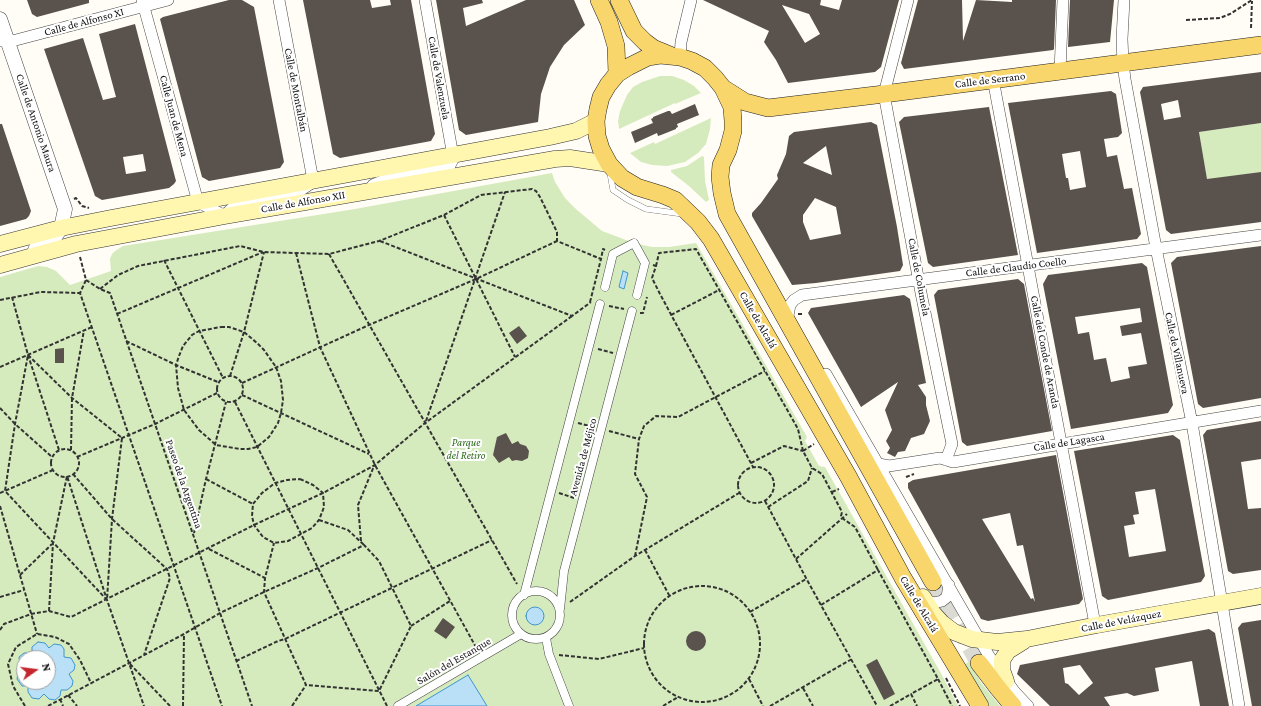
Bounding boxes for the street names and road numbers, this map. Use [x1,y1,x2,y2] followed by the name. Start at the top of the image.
[43,5,125,39] street label: Calle de Alfonso XI
[425,35,453,121] street label: Calle de Valenzuela
[281,47,311,133] street label: Calle de Montalbán
[954,69,1026,91] street label: Calle de Serrano
[13,72,59,174] street label: Calle de Antonio Maura
[157,74,191,158] street label: Calle Juan de Mena
[260,188,346,216] street label: Calle de Alfonso XII
[905,237,933,317] street label: Calle de Columela
[965,254,1067,280] street label: Calle de Claudio Coello
[736,289,780,351] street label: Calle de Alcalá
[1028,294,1062,410] street label: Calle del Conde de Aranda
[1162,311,1192,395] street label: Calle de Villanueva
[566,417,600,497] street label: Avenida de Méjico
[1033,430,1105,454] street label: Calle de Lagasca
[163,438,205,530] street label: Paseo de la Argentina
[897,573,941,635] street label: Calle de Alcalá
[1080,607,1162,635] street label: Calle de Velázquez
[415,634,493,688] street label: Salón del Estanque

